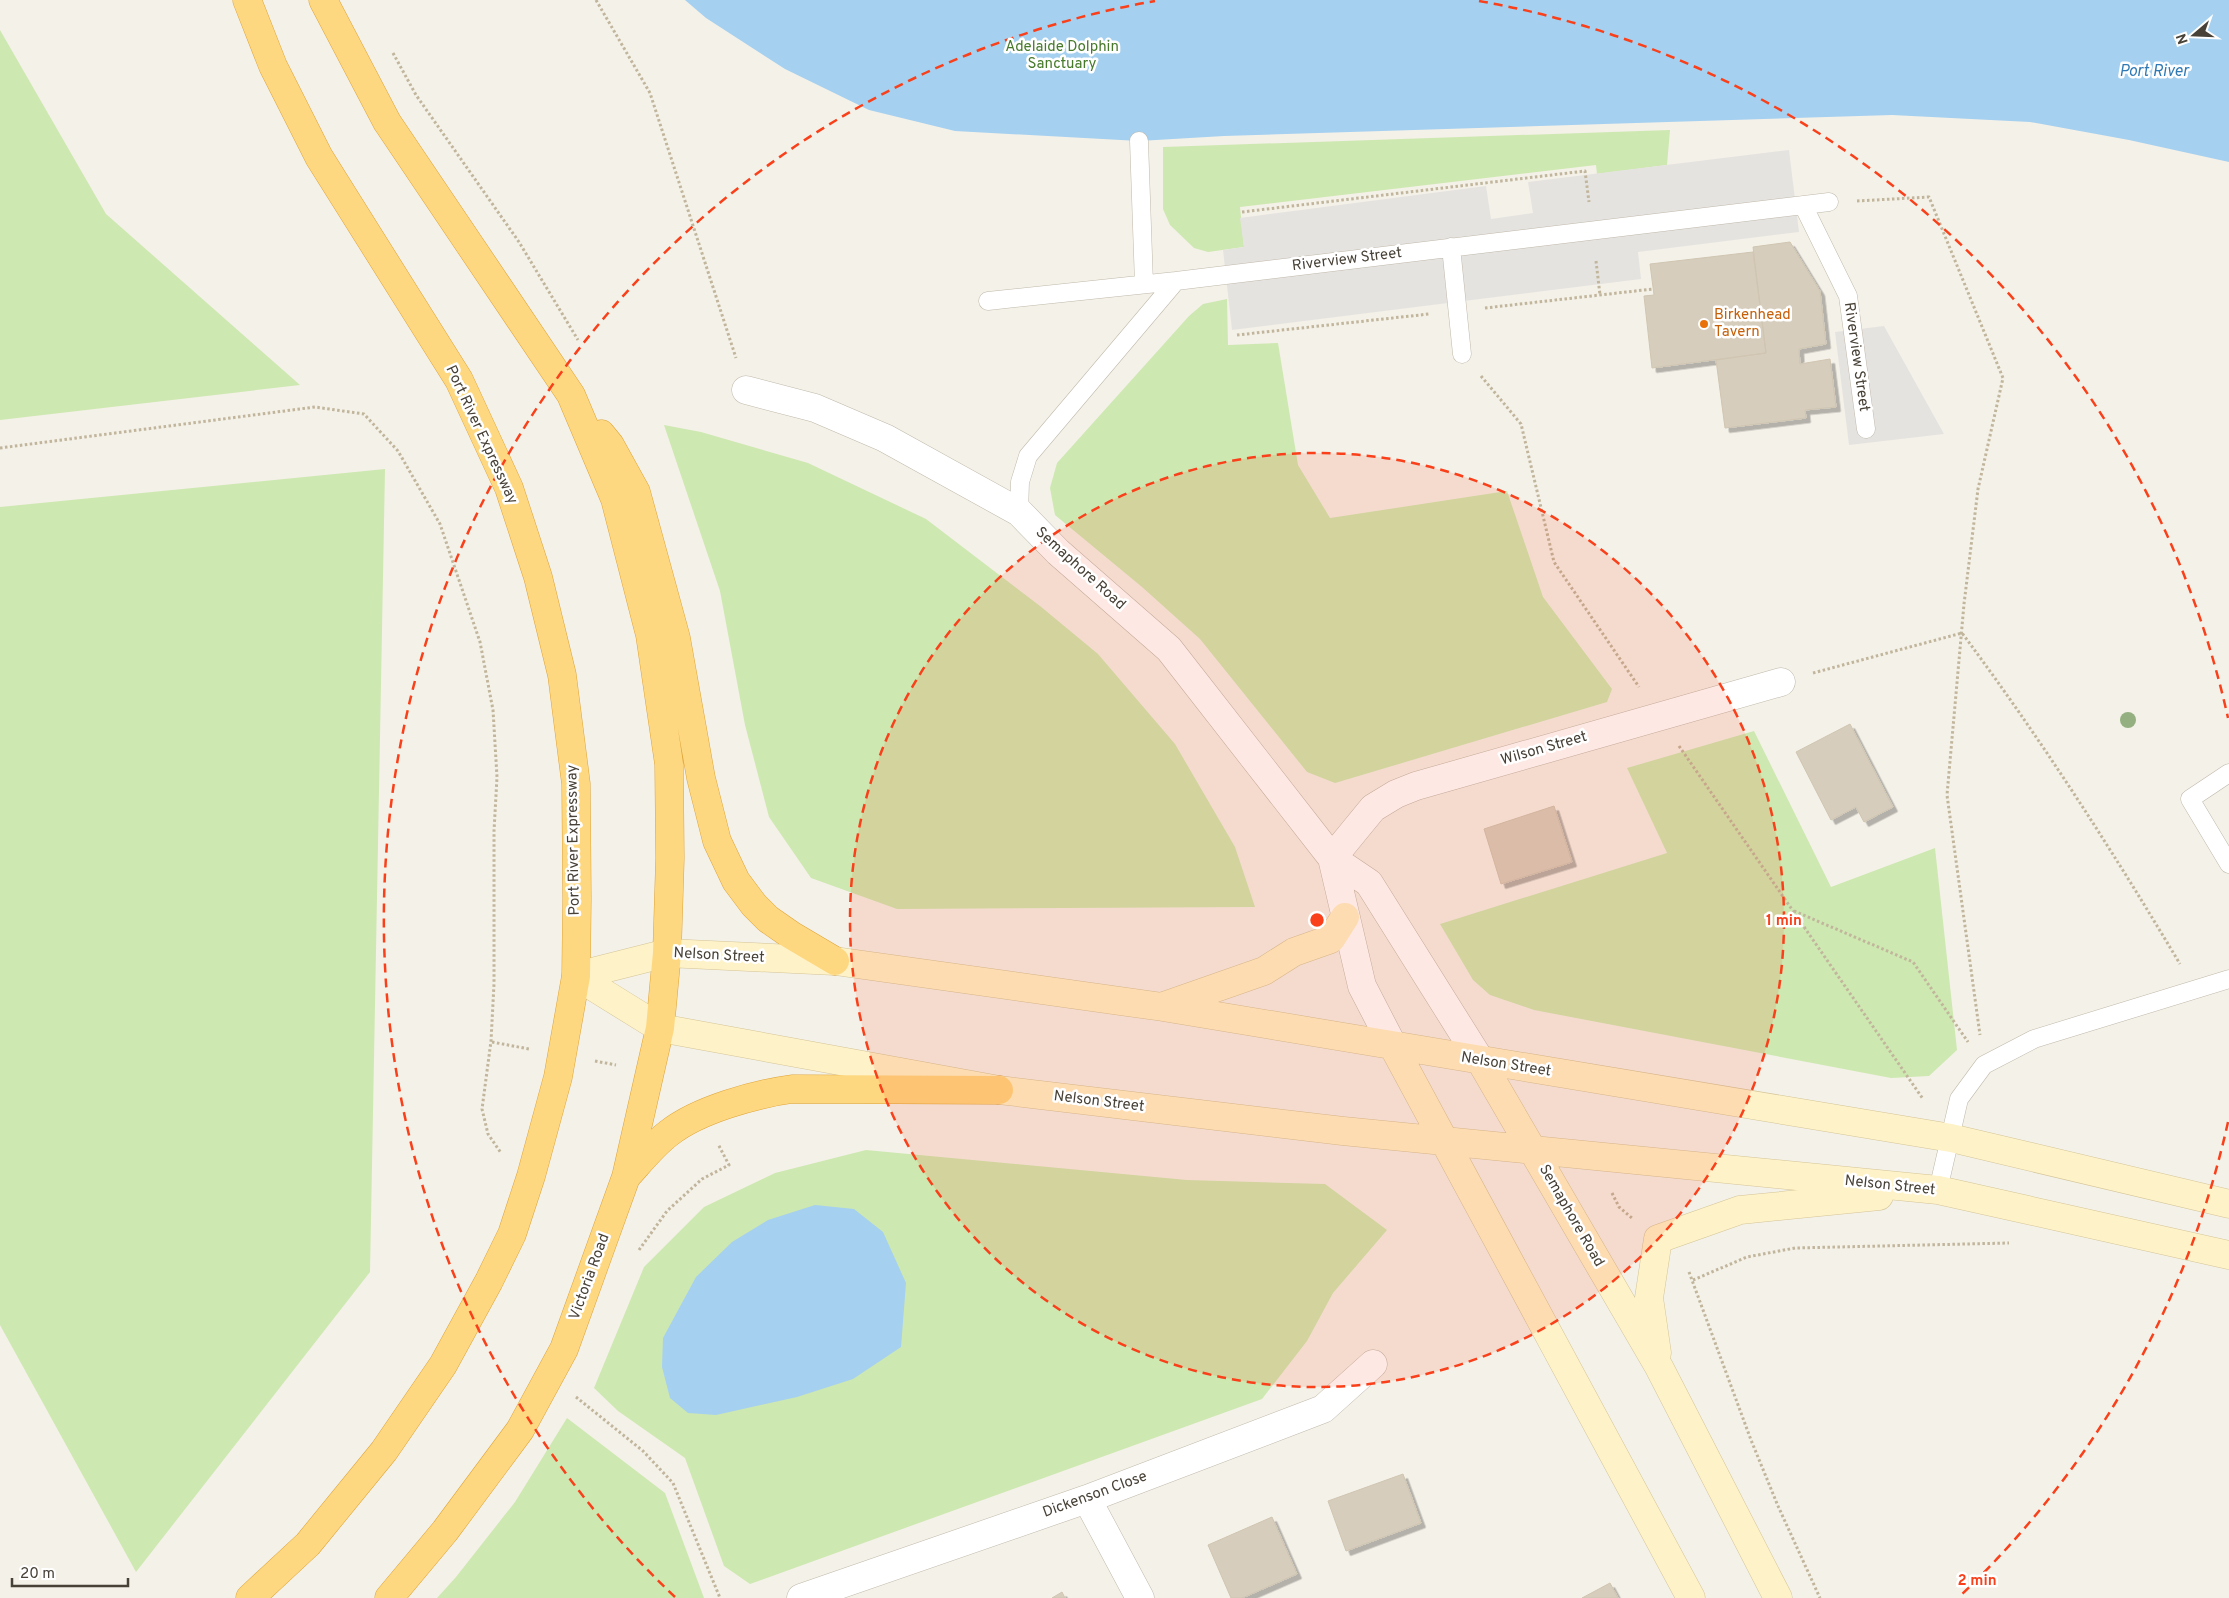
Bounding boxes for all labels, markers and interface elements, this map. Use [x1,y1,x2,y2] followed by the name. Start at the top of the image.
[2169,10,2219,60] north arrow
[2173,31,2193,46] text: N
[1005,38,1119,74] park label: Adelaide Dolphin Sanctuary
[2119,62,2191,82] water label: Port River
[1291,244,1403,276] street label: Riverview Street
[1839,301,1873,413] street label: Riverview Street
[1714,306,1791,342] place label: Birkenhead Tavern
[1698,318,1710,330] marker: Birkenhead Tavern
[440,363,522,507] street label: Port River Expressway
[1031,523,1129,615] street label: Semaphore Road
[1499,728,1589,770] street label: Wilson Street
[563,764,585,916] street label: Port River Expressway
[1308,911,1326,929] centre of rings
[1766,912,1802,931] text: 1 min
[673,944,765,968] street label: Nelson Street
[1460,1048,1552,1082] street label: Nelson Street
[1053,1087,1145,1117] street label: Nelson Street
[1534,1161,1608,1271] street label: Semaphore Road
[1844,1172,1936,1200] street label: Nelson Street
[566,1231,614,1323] street label: Victoria Road
[1040,1467,1150,1523] street label: Dickenson Close
[12,1556,129,1588] scale bar
[20,1565,55,1584] text: 20 m
[1957,1572,1997,1591] text: 2 min

